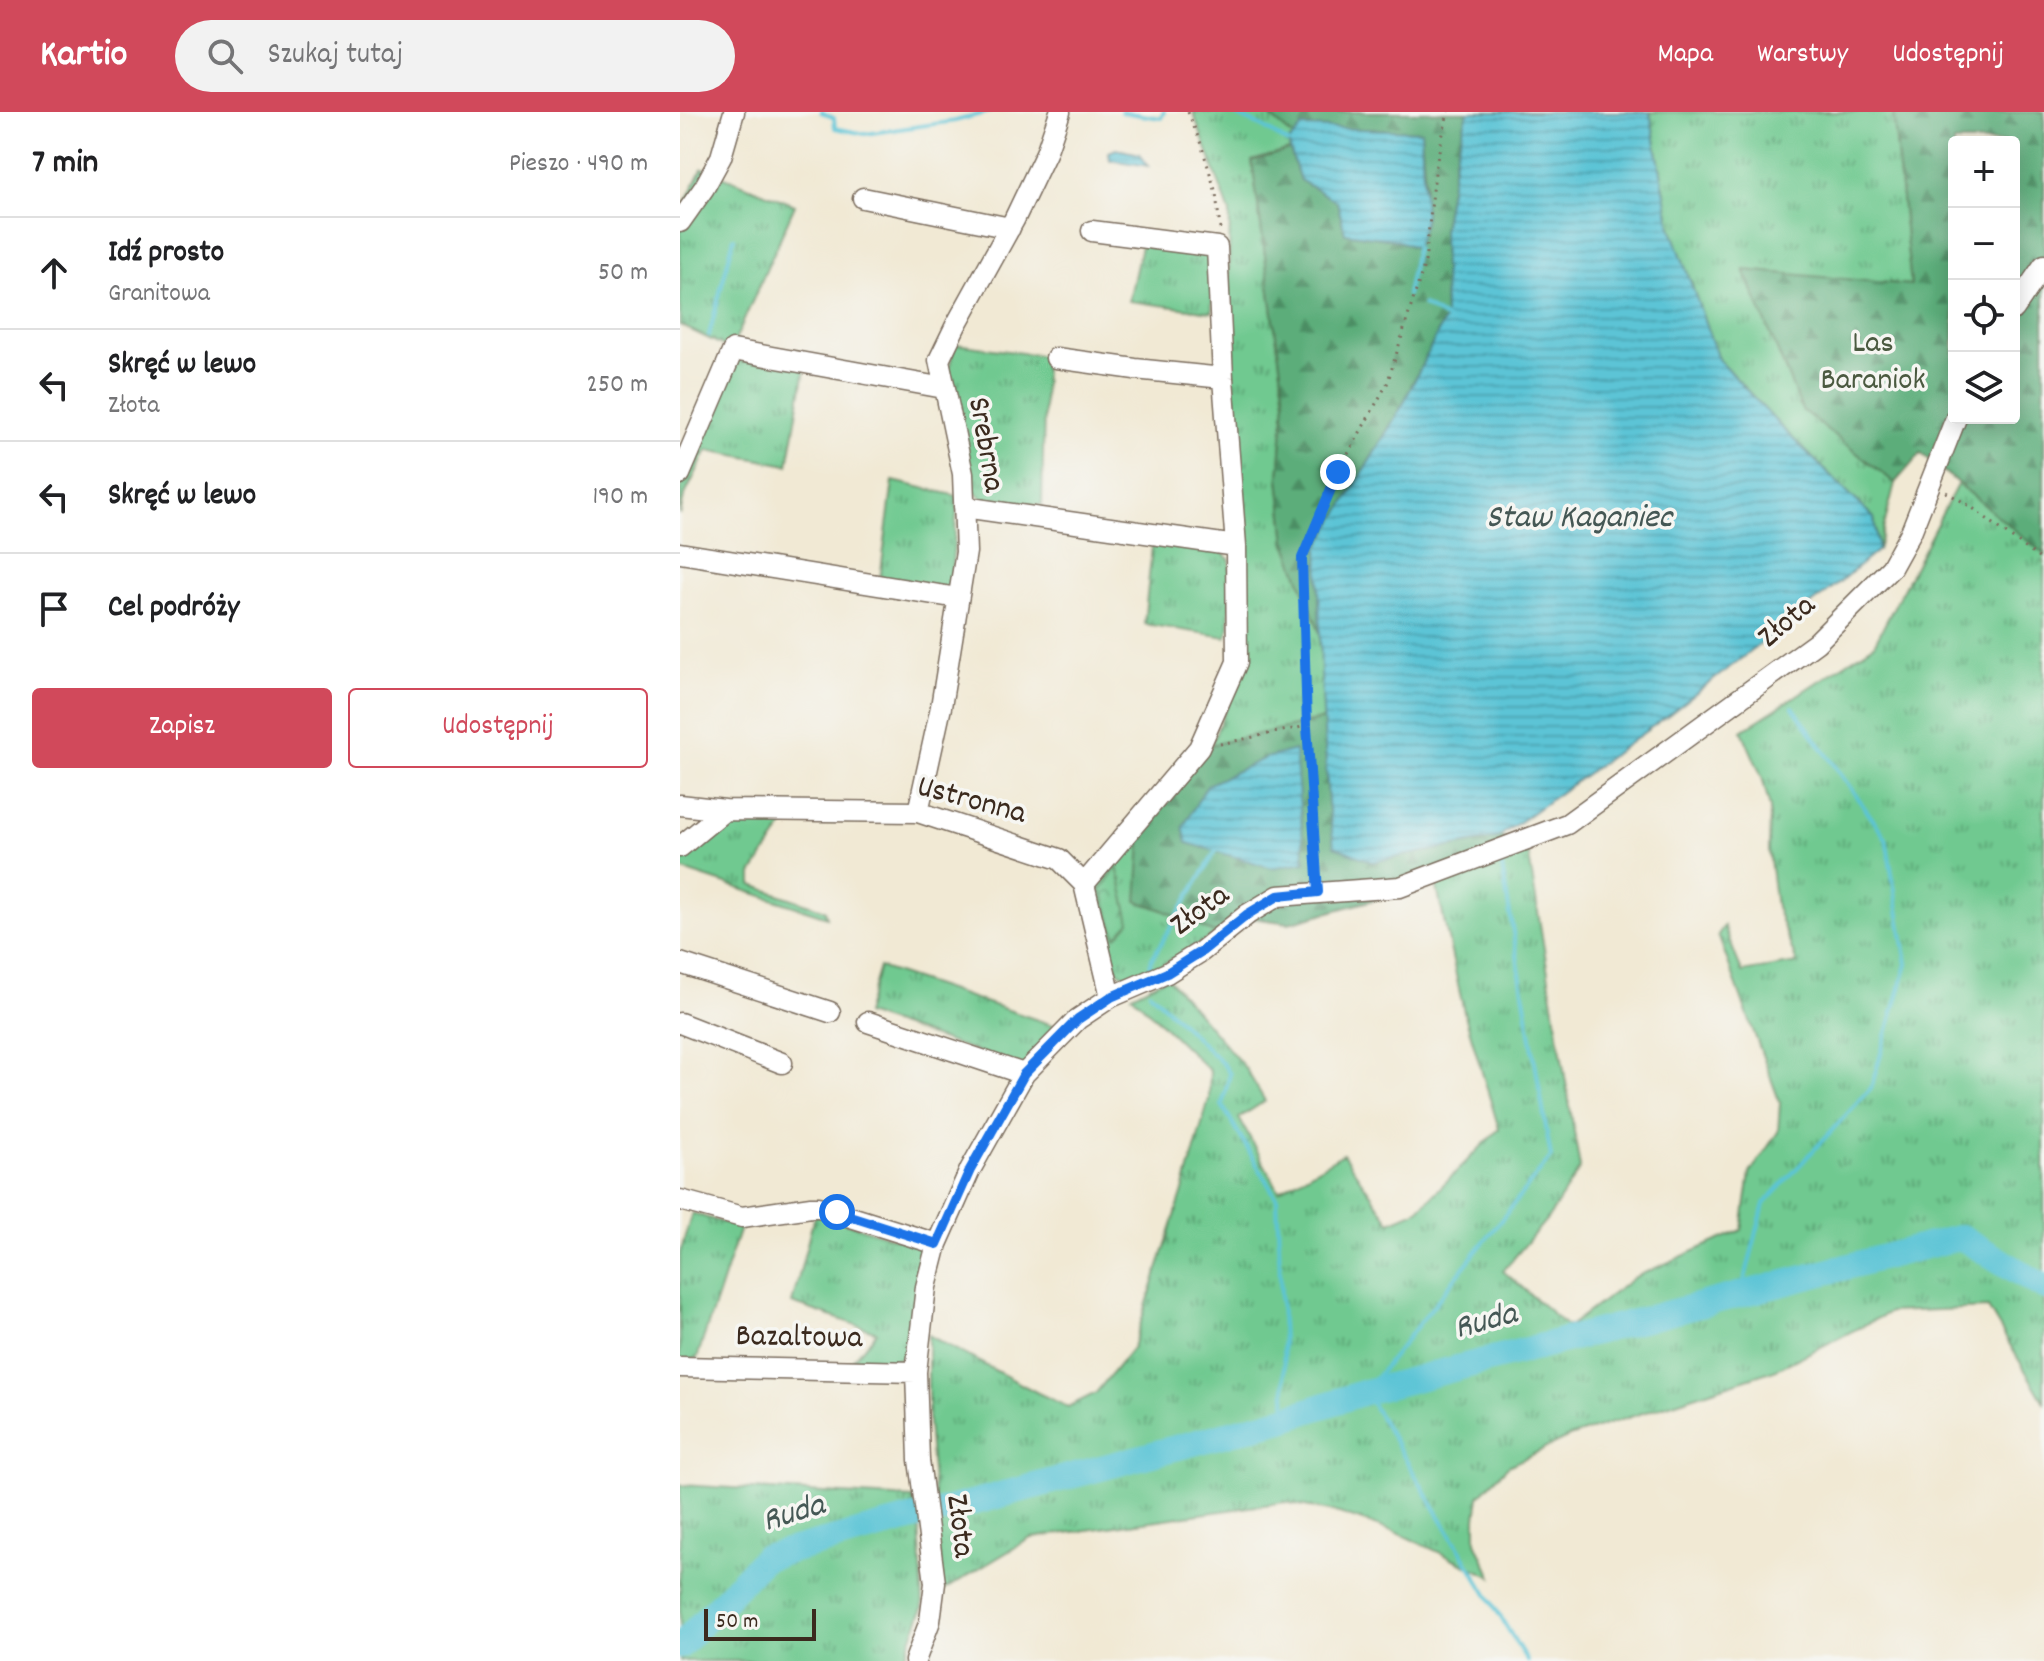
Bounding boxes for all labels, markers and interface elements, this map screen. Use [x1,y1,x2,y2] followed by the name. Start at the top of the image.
[175,20,735,92] search box
[40,29,127,84] text: Kartio
[203,34,247,78] icon: search
[267,35,403,78] text: Szukaj tutaj
[1657,36,1713,76] text: Mapa
[1757,36,1848,76] text: Warstwy
[1892,36,2004,76] text: Udostępnij
[1948,136,2020,424] map controls
[1948,136,2020,208] button: +
[32,140,98,189] text: 7 min
[509,146,648,183] text: Pieszo · 490 m
[1948,208,2020,280] button: −
[108,233,224,276] text: Idź prosto
[32,251,76,295] icon: ahead
[598,255,648,292] text: 50 m
[108,276,210,313] text: Granitowa
[1948,280,2020,352] button: locate
[1820,322,1926,405] park label: Las Baraniok
[108,345,256,388] text: Skręć w lewo
[1948,352,2020,424] button: layers
[32,363,76,407] icon: left
[587,367,648,404] text: 250 m
[108,388,159,425] text: Złota
[953,394,1015,497] street label: Srebrna
[1320,454,1356,490] route end
[32,475,76,519] icon: left
[108,476,256,519] text: Skręć w lewo
[592,479,648,516] text: 190 m
[1486,495,1674,544] water label: Staw Kaganiec
[1749,584,1828,661] street label: Złota
[32,587,76,631] icon: arrive
[108,588,239,631] text: Cel podróży
[32,688,332,768] button: Zapisz
[348,688,648,768] button: Udostępnij
[911,765,1032,839] street label: Ustronna
[1162,874,1241,949] street label: Złota
[819,1194,855,1230] route start
[1449,1291,1525,1355] water label: Ruda
[735,1315,864,1363] street label: Bazaltowa
[757,1482,833,1548] water label: Ruda
[931,1492,985,1561] street label: Złota
[704,1605,816,1641] scale bar
[716,1607,758,1638] text: 50 m

